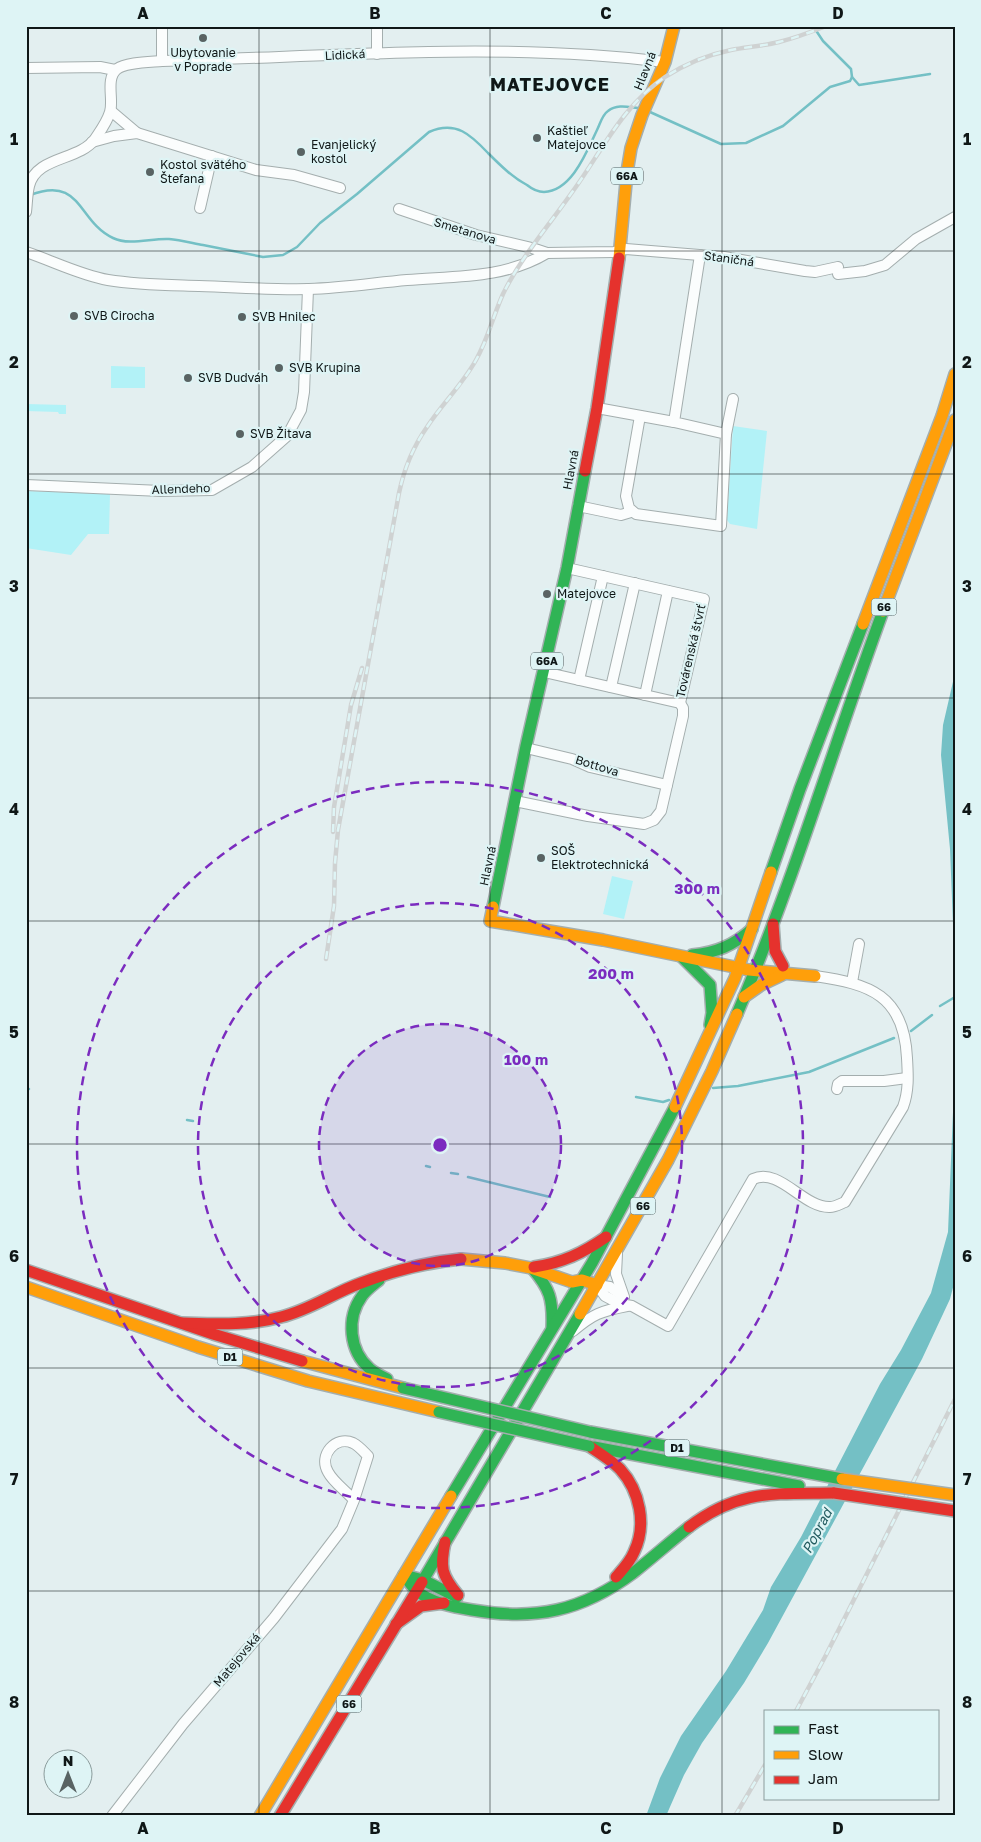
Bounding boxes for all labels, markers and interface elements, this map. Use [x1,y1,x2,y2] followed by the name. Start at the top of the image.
[137,3,149,23] text: A
[369,3,381,23] text: B
[600,3,612,23] text: C
[832,3,844,23] text: D
[197,32,209,44] marker: Ubytovanie v Poprade
[170,45,236,74] place label: Ubytovanie v Poprade
[324,46,366,63] street label: Lidická
[630,49,659,92] street label: Hlavná
[490,73,610,95] district label: MATEJOVCE
[547,123,606,152] place label: Kaštieľ Matejovce
[10,129,18,149] text: 1
[963,129,971,149] text: 1
[531,132,543,144] marker: Kaštieľ Matejovce
[311,137,376,166] place label: Evanjelický kostol
[295,146,307,158] marker: Evanjelický kostol
[160,157,246,186] place label: Kostol svätého Štefana
[144,166,156,178] marker: Kostol svätého Štefana
[611,168,643,185] road number: 66A
[432,214,498,247] street label: Smetanova
[703,248,755,269] street label: Staničná
[84,308,154,323] place label: SVB Cirocha
[252,309,316,324] place label: SVB Hnilec
[68,310,80,322] marker: SVB Cirocha
[236,311,248,323] marker: SVB Hnilec
[9,352,19,372] text: 2
[962,352,972,372] text: 2
[289,360,361,375] place label: SVB Krupina
[273,362,285,374] marker: SVB Krupina
[198,370,268,385] place label: SVB Dudváh
[182,372,194,384] marker: SVB Dudváh
[250,426,311,441] place label: SVB Žitava
[234,428,246,440] marker: SVB Žitava
[559,449,582,491] street label: Hlavná
[151,480,211,497] street label: Allendeho
[9,576,19,596] text: 3
[962,576,972,596] text: 3
[557,586,616,601] place label: Matejovce
[541,588,553,600] marker: Matejovce
[872,598,896,616] road number: 66
[672,602,709,699] street label: Továrenská štvrť
[531,652,563,669] road number: 66A
[574,752,621,779] street label: Bottova
[9,799,19,819] text: 4
[962,799,972,819] text: 4
[551,843,649,872] place label: SOŠ Elektrotechnická
[476,845,499,887] street label: Hlavná
[535,852,547,864] marker: SOŠ Elektrotechnická
[674,879,720,897] text: 300 m
[588,964,634,982] text: 200 m
[9,1022,19,1042] text: 5
[962,1022,972,1042] text: 5
[504,1050,548,1068] text: 100 m
[431,1136,449,1154] centre of rings
[630,1198,656,1214] road number: 66
[9,1246,19,1266] text: 6
[962,1246,972,1266] text: 6
[218,1348,242,1365] road number: D1
[664,1440,690,1456] road number: D1
[10,1469,19,1489] text: 7
[963,1469,972,1489] text: 7
[798,1504,836,1556] water label: Poprad
[210,1630,263,1690] street label: Matejovská
[9,1692,19,1712] text: 8
[962,1692,972,1712] text: 8
[336,1696,362,1712] road number: 66
[764,1710,938,1800] legend
[808,1719,839,1737] text: Fast
[808,1745,843,1763] text: Slow
[42,1750,92,1800] north arrow
[63,1752,73,1769] text: N
[808,1769,838,1787] text: Jam
[137,1818,149,1838] text: A
[369,1818,381,1838] text: B
[600,1818,612,1838] text: C
[832,1818,844,1838] text: D

